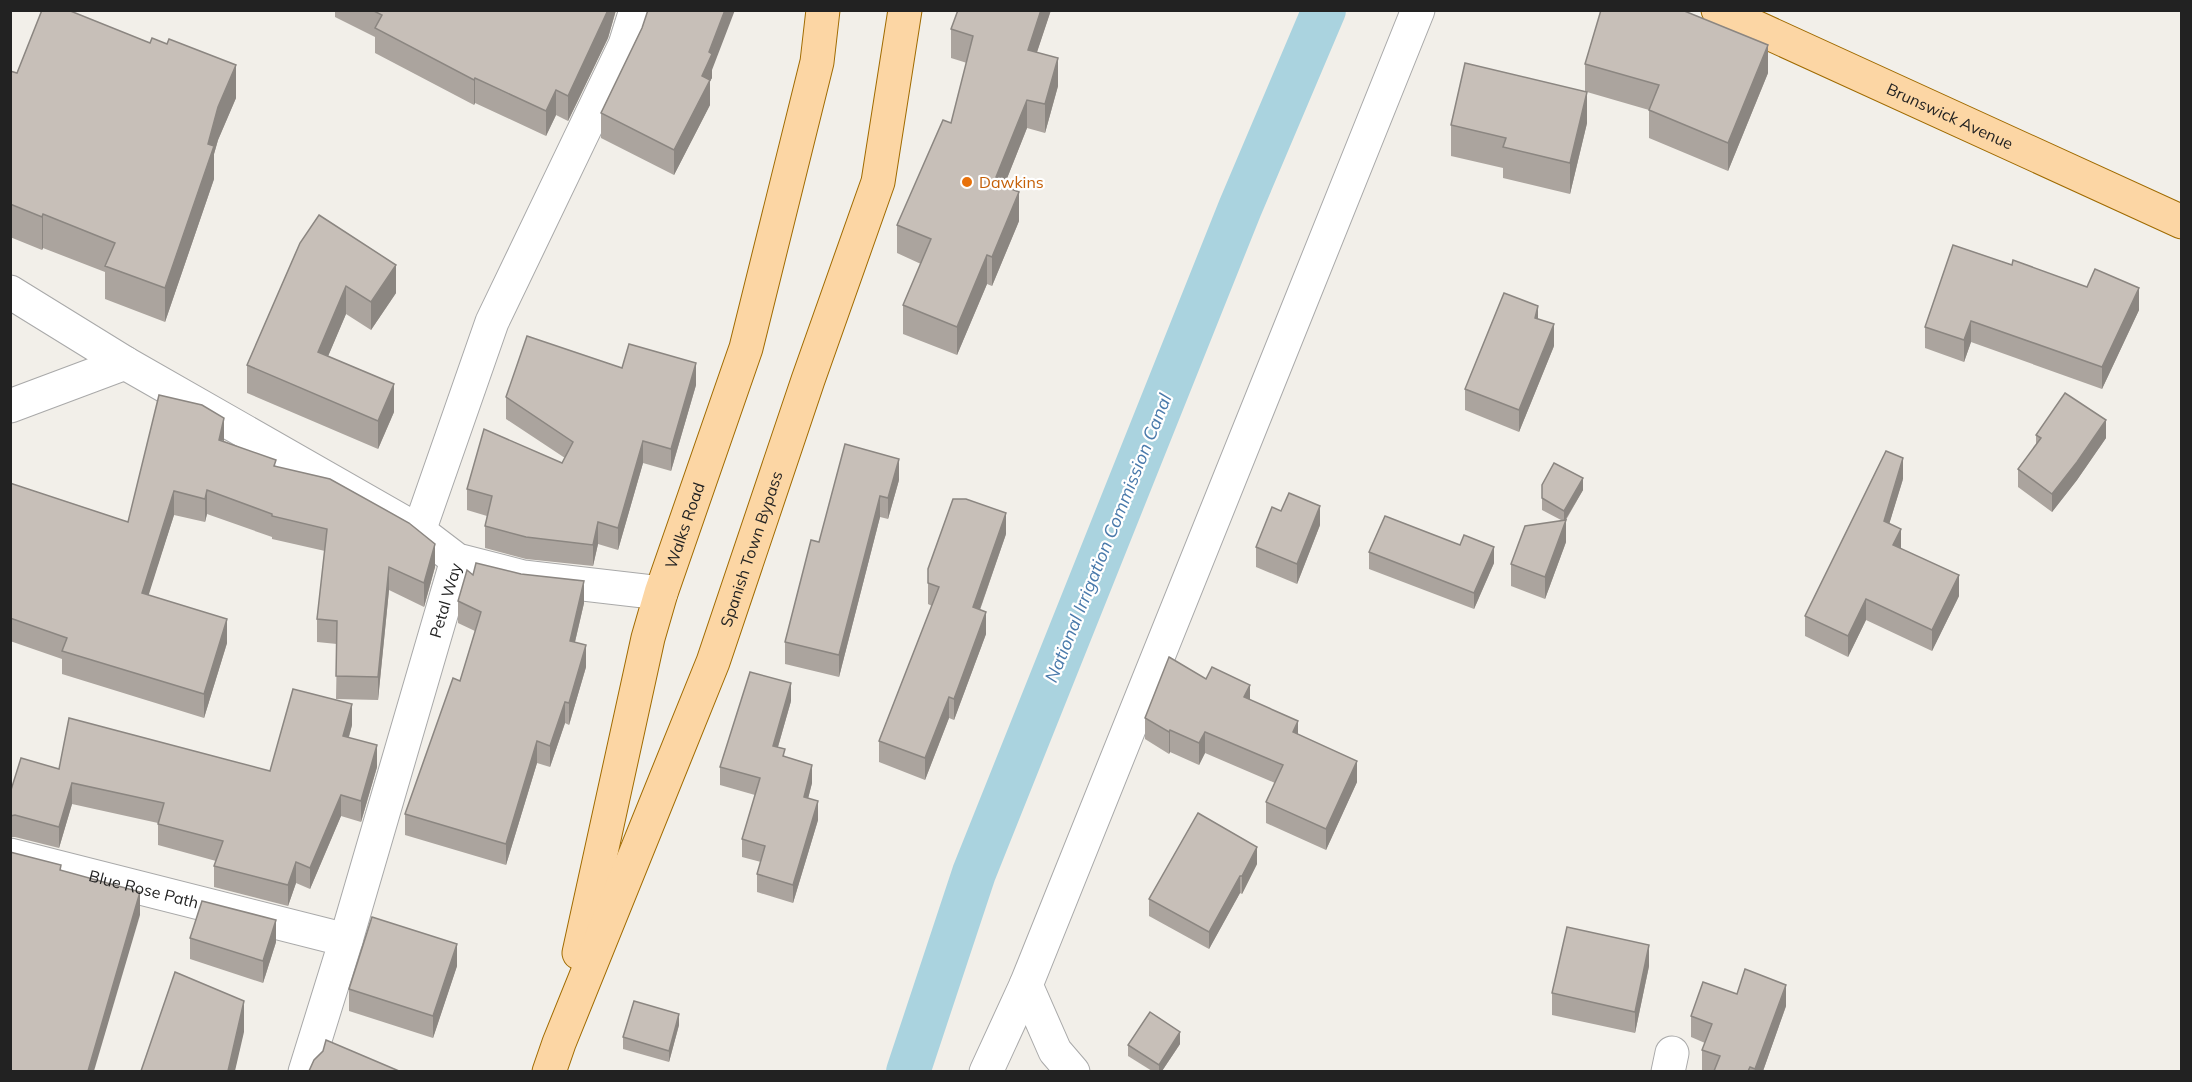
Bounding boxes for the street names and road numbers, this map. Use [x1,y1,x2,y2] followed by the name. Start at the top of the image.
[1883,78,2016,154] street label: Brunswick Avenue
[716,468,787,629] street label: Spanish Town Bypass
[660,480,709,571] street label: Walks Road
[425,560,466,640] street label: Petal Way
[87,865,201,912] street label: Blue Rose Path

